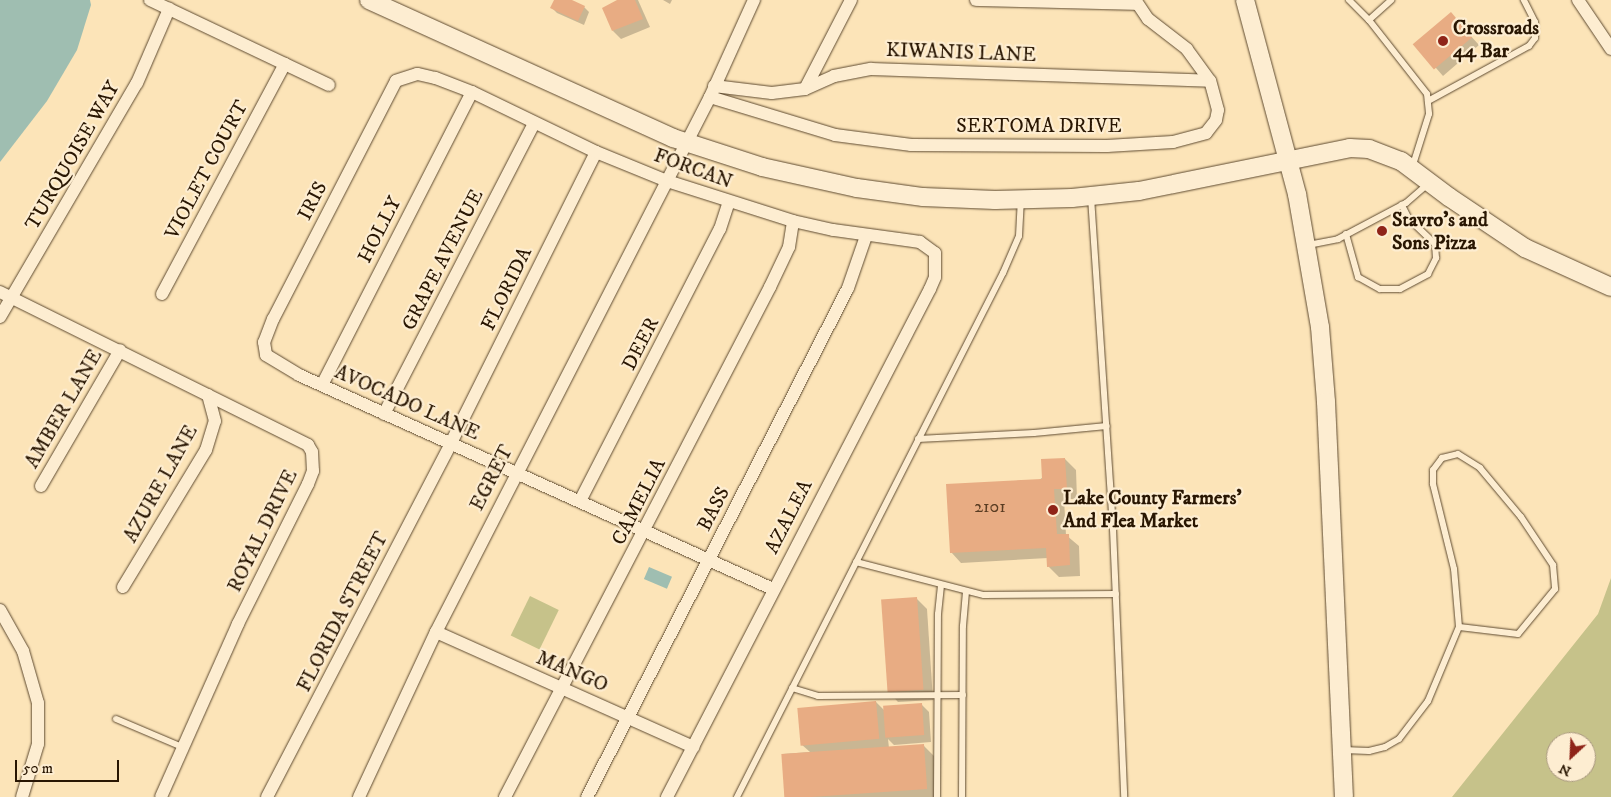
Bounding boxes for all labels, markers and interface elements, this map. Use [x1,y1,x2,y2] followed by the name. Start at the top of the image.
[1453,17,1539,64] place label: Crossroads 44 Bar
[1437,35,1449,47] marker: Crossroads 44 Bar
[886,38,1036,68] street label: KIWANIS LANE
[21,77,125,235] street label: TURQUOISE WAY
[160,96,254,244] street label: VIOLET COURT
[956,114,1122,138] street label: SERTOMA DRIVE
[650,144,736,194] street label: FORCAN
[293,178,333,224] street label: IRIS
[397,185,489,335] street label: GRAPE AVENUE
[353,193,407,267] street label: HOLLY
[1392,208,1488,255] place label: Stavro's and Sons Pizza
[1376,225,1388,237] marker: Stavro's and Sons Pizza
[477,243,537,335] street label: FLORIDA
[618,313,664,375] street label: DEER
[20,345,108,473] street label: AMBER LANE
[331,360,483,446] street label: AVOCADO LANE
[119,421,203,547] street label: AZURE LANE
[465,441,519,515] street label: EGRET
[607,455,671,549] street label: CAMELIA
[223,466,303,596] street label: ROYAL DRIVE
[760,476,818,558] street label: AZALEA
[693,483,735,535] street label: BASS
[1063,486,1242,533] place label: Lake County Farmers' And Flea Market
[974,496,1006,518] house number: 2101
[1047,504,1059,516] marker: Lake County Farmers' And Flea Market
[292,528,394,696] street label: FLORIDA STREET
[533,646,611,698] street label: MANGO
[1546,732,1596,782] north arrow
[18,750,121,782] scale bar
[23,759,53,778] text: 50 m
[1556,759,1574,780] text: N

